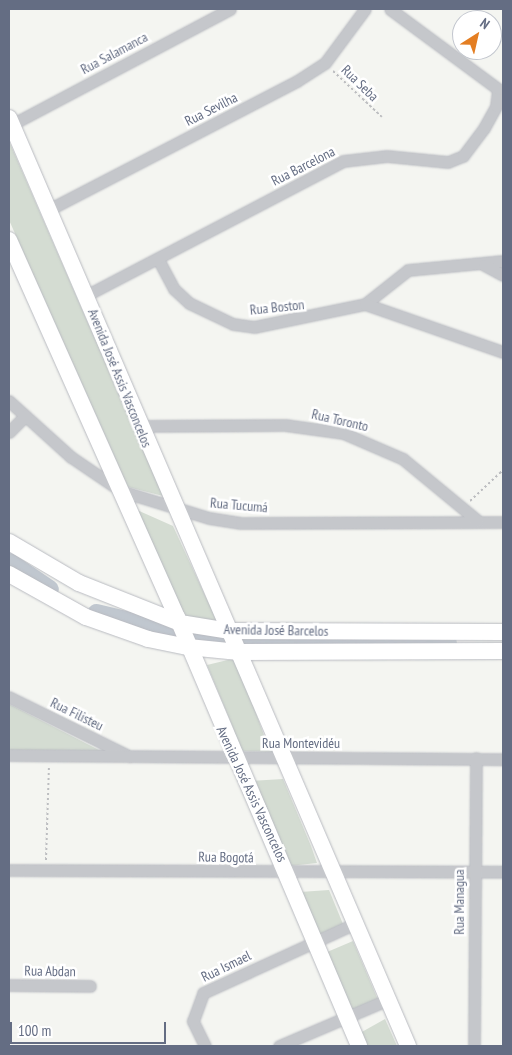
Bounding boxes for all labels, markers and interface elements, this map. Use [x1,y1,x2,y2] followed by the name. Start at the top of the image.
[452,10,502,60] north arrow
[477,14,493,33] text: N
[78,28,150,78] street label: Rua Salamanca
[338,61,382,105] street label: Rua Seba
[182,89,240,129] street label: Rua Sevilha
[268,143,338,189] street label: Rua Barcelona
[249,296,305,318] street label: Rua Boston
[84,306,156,450] street label: Avenida José Assis Vasconcelos
[310,405,370,435] street label: Rua Toronto
[209,494,269,516] street label: Rua Tucumá
[224,621,328,639] street label: Avenida José Barcelos
[48,694,106,734] street label: Rua Filisteu
[213,723,291,865] street label: Avenida José Assis Vasconcelos
[262,735,340,751] street label: Rua Montevidéu
[198,848,254,866] street label: Rua Bogotá
[451,869,467,935] street label: Rua Managua
[198,947,254,985] street label: Rua Ismael
[24,962,76,980] street label: Rua Abdan
[12,1012,169,1044] scale bar
[18,1021,51,1040] text: 100 m

